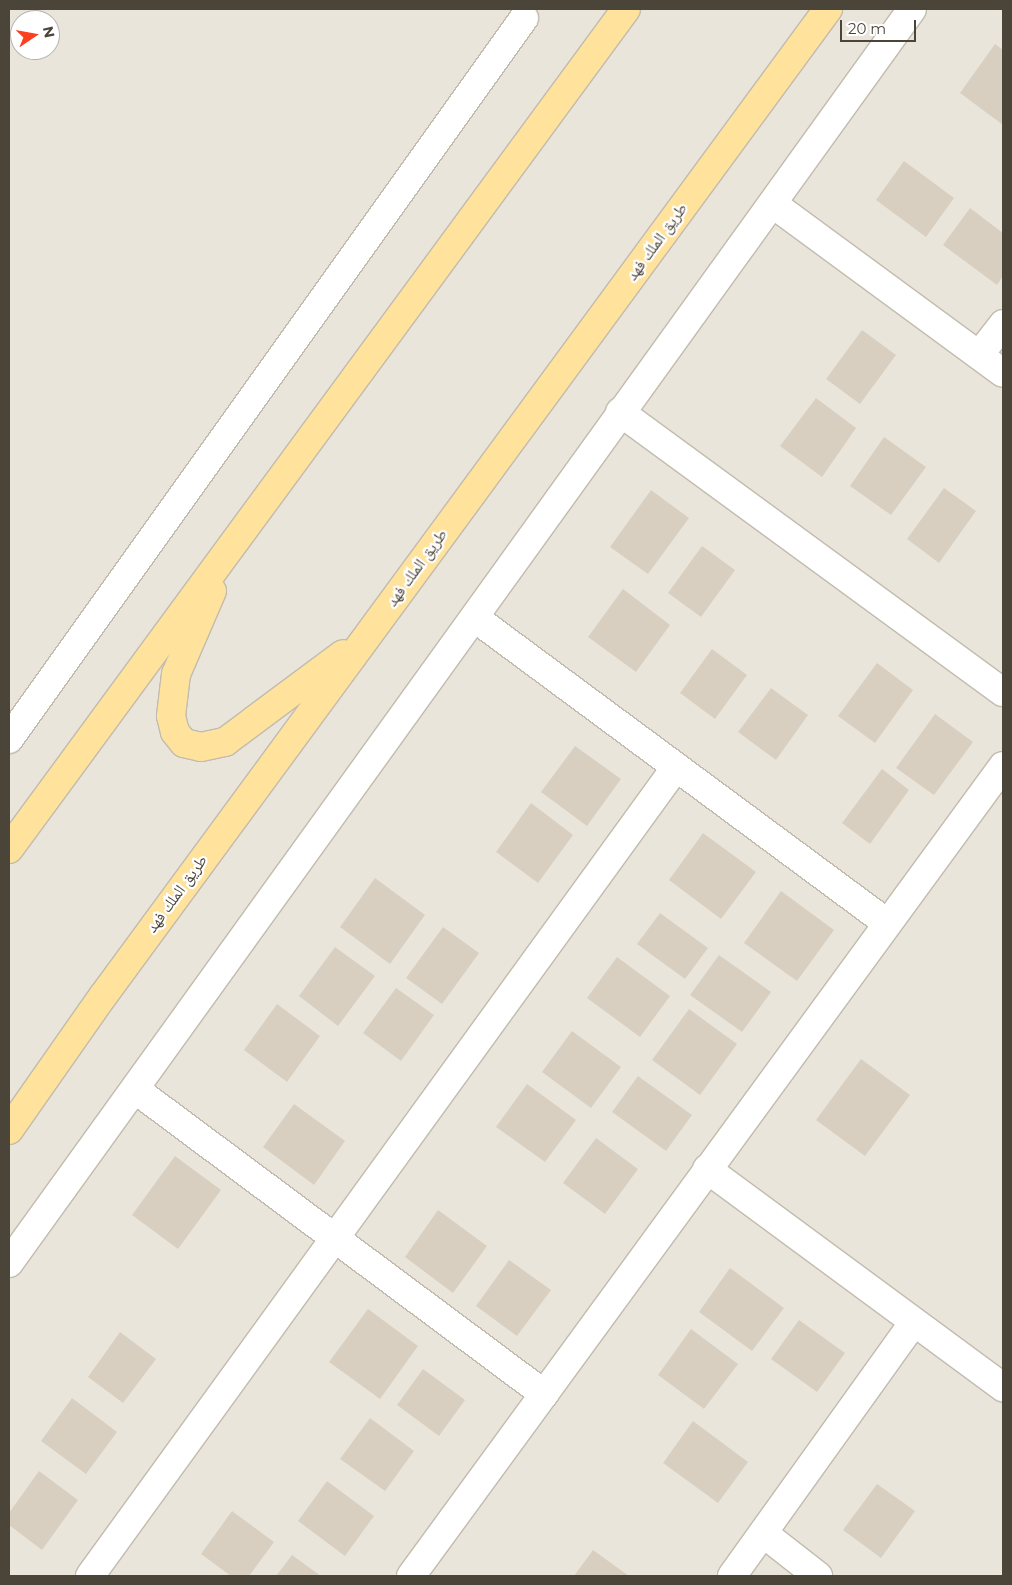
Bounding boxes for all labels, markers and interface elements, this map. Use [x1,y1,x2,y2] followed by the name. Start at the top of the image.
[10,10,60,60] north arrow
[842,10,918,42] scale bar
[848,19,886,38] text: 20 m
[39,25,59,39] text: N
[622,200,692,284] street label: طريق الملك فهد
[382,526,452,610] street label: طريق الملك فهد
[142,852,212,936] street label: طريق الملك فهد

